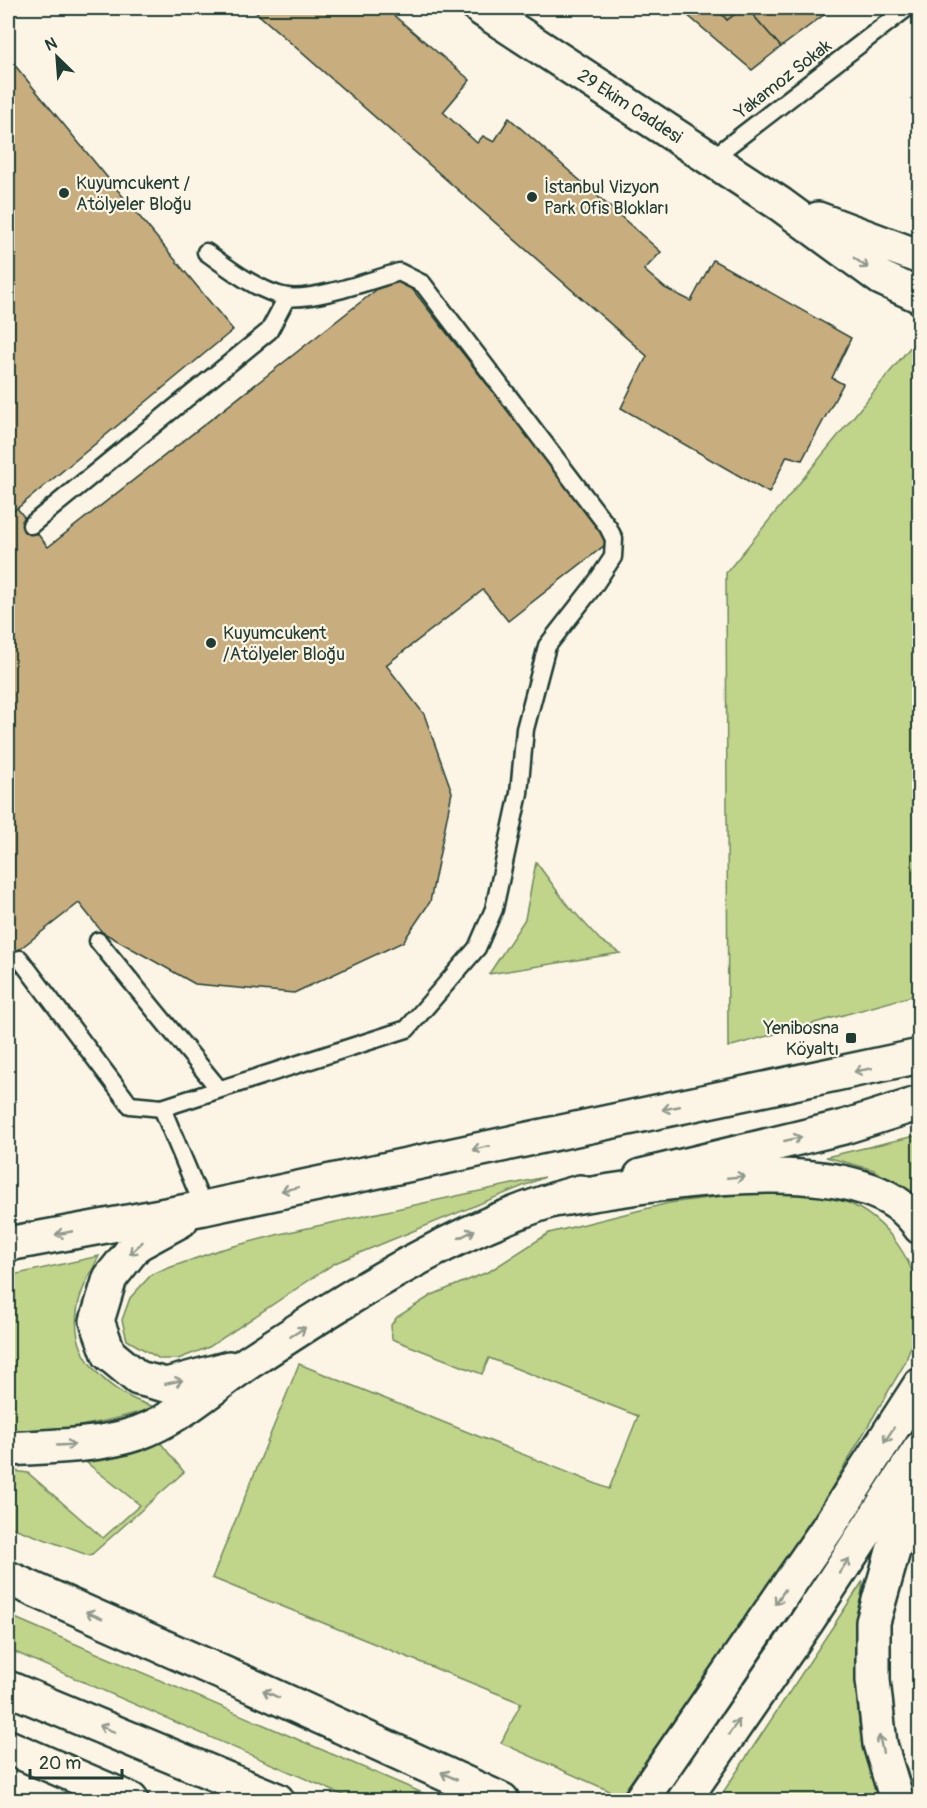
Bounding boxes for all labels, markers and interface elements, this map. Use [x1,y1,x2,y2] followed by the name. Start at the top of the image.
[27,27,87,87] north arrow
[42,33,60,56] text: N
[730,34,837,125] street label: Yakamoz Sokak
[573,64,686,149] street label: 29 Ekim Caddesi
[76,172,192,216] place label: Kuyumcukent / Atölyeler Bloğu
[544,176,669,220] place label: İstanbul Vizyon Park Ofis Blokları
[57,186,71,200] marker: Kuyumcukent / Atölyeler Bloğu
[525,190,539,204] marker: İstanbul Vizyon Park Ofis Blokları
[853,257,869,270] one-way arrow
[223,622,345,666] place label: Kuyumcukent /Atölyeler Bloğu
[204,636,218,650] marker: Kuyumcukent /Atölyeler Bloğu
[763,1017,839,1061] place label: Yenibosna Köyaltı
[844,1031,858,1045] marker: Yenibosna Köyaltı
[853,1065,873,1076] one-way arrow
[662,1103,682,1114] one-way arrow
[783,1132,802,1144] one-way arrow
[471,1143,490,1155] one-way arrow
[725,1171,745,1182] one-way arrow
[281,1184,300,1196] one-way arrow
[55,1228,74,1239] one-way arrow
[458,1228,476,1240] one-way arrow
[128,1241,143,1255] one-way arrow
[289,1325,306,1337] one-way arrow
[164,1376,183,1387] one-way arrow
[882,1426,894,1443] one-way arrow
[55,1440,75,1451] one-way arrow
[838,1558,850,1575] one-way arrow
[774,1588,786,1605] one-way arrow
[85,1608,103,1620] one-way arrow
[263,1688,281,1700] one-way arrow
[728,1720,740,1736] one-way arrow
[99,1723,117,1734] one-way arrow
[875,1735,886,1754] one-way arrow
[30,1742,122,1780] scale bar
[39,1752,81,1775] text: 20 m
[440,1770,458,1781] one-way arrow

